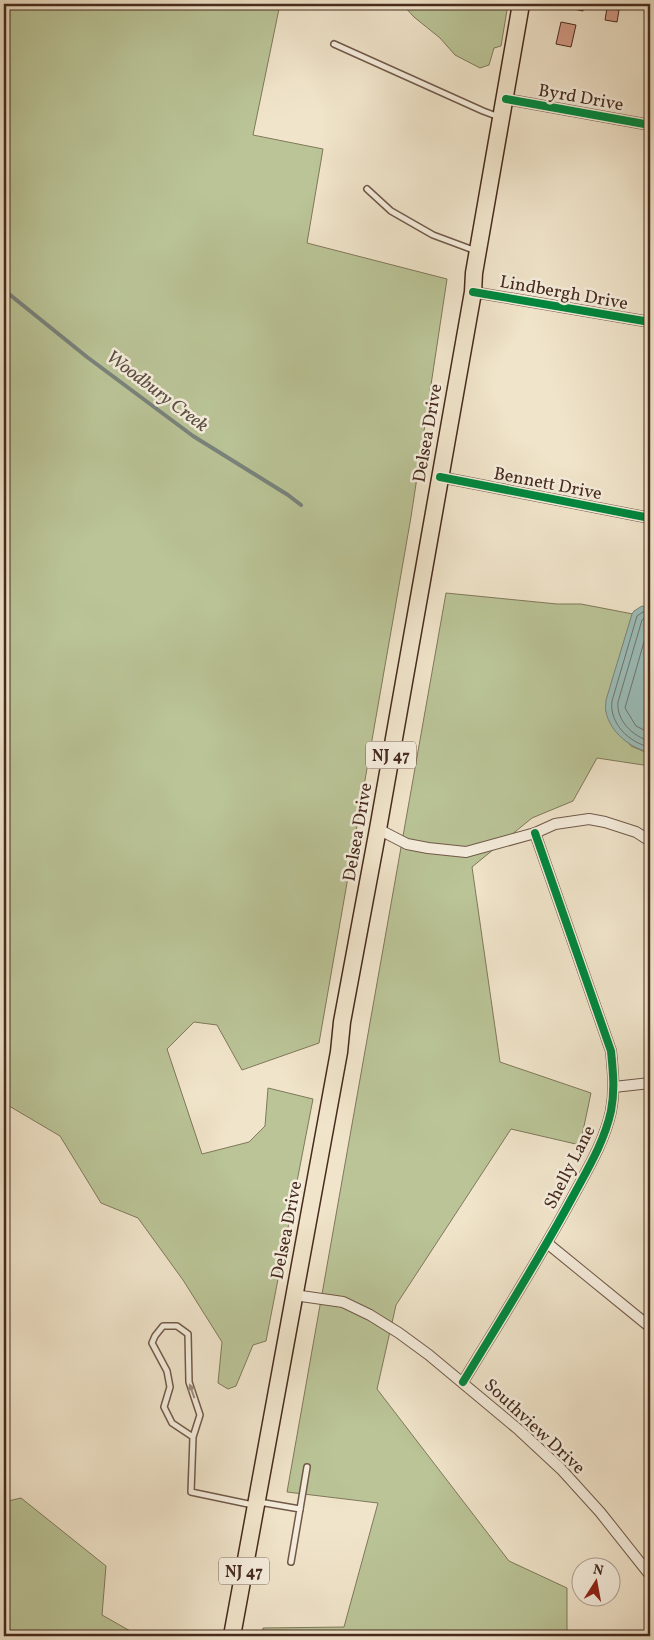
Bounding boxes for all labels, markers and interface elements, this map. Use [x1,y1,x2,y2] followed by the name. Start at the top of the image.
[536,79,625,118] street label: Byrd Drive
[498,270,630,317] street label: Lindbergh Drive
[100,345,213,439] water label: Woodbury Creek
[408,382,449,485] street label: Delsea Drive
[491,462,604,507] street label: Bennett Drive
[366,742,416,768] road number: NJ 47
[338,781,379,884] street label: Delsea Drive
[539,1121,602,1214] street label: Shelly Lane
[266,1179,309,1282] street label: Delsea Drive
[478,1374,590,1481] street label: Southview Drive
[188,1383,196,1398] one-way arrow
[219,1558,269,1584] road number: NJ 47
[572,1558,622,1608] north arrow
[591,1560,605,1581] text: N

